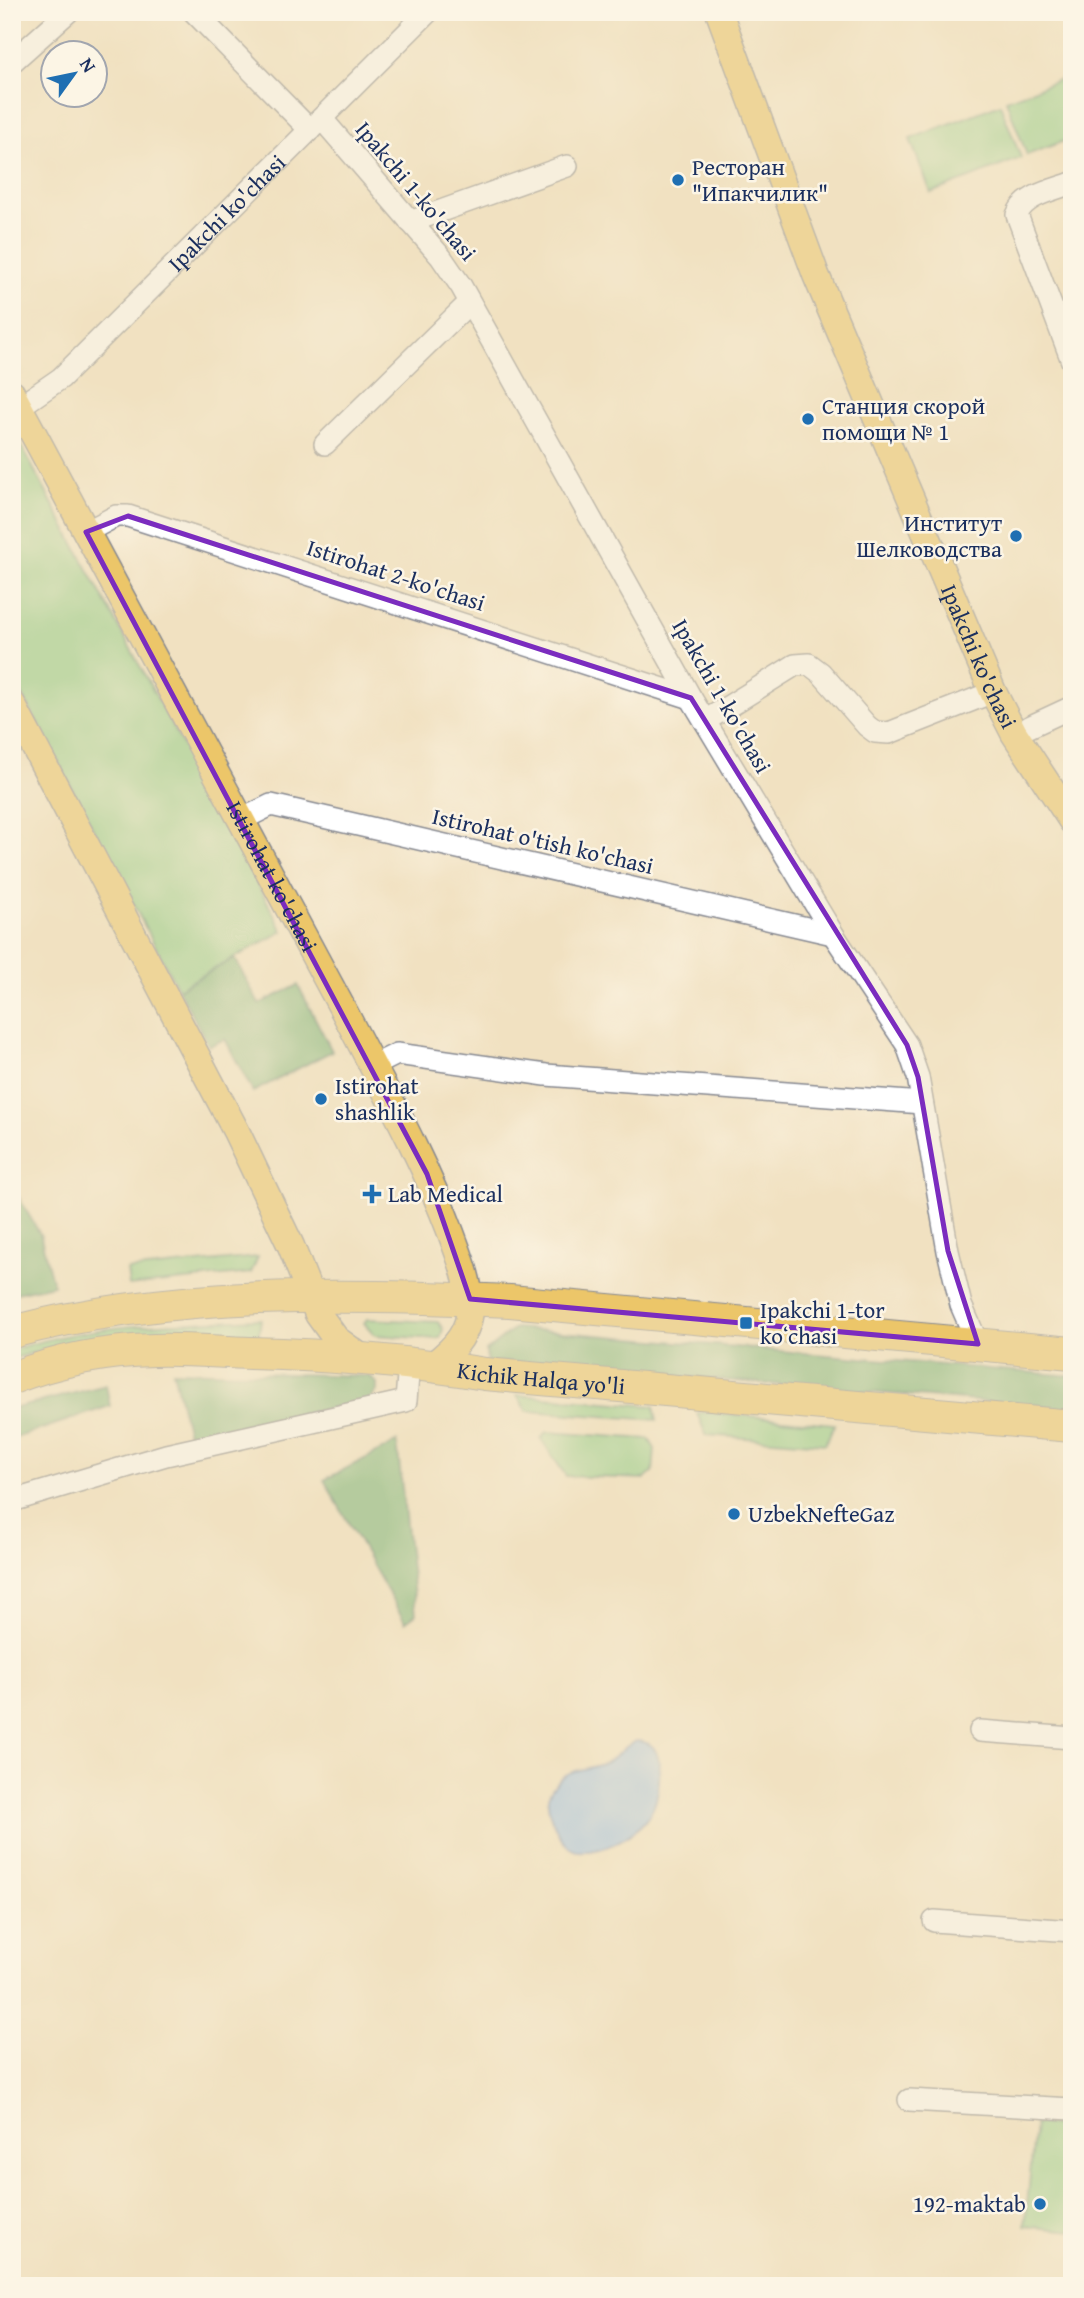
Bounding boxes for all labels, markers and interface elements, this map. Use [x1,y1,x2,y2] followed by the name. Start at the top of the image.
[38,38,108,108] north arrow
[73,52,104,78] text: N
[348,114,485,268] street label: Ipakchi 1-ko'chasi
[160,146,293,279] street label: Ipakchi ko'chasi
[692,150,828,209] place label: Ресторан "Ипакчилик"
[670,172,686,188] marker: Ресторан "Ипакчилик"
[822,389,985,448] place label: Станция скорой помощи № 1
[800,411,816,427] marker: Станция скорой помощи № 1
[857,506,1002,565] place label: Институт Шелководства
[1008,528,1024,544] marker: Институт Шелководства
[303,530,490,619] street label: Istirohat 2-ko'chasi
[933,579,1026,734] street label: Ipakchi ko'chasi
[665,612,780,779] street label: Ipakchi 1-ko'chasi
[219,795,326,957] street label: Istirohat ko'chasi
[429,799,657,882] street label: Istirohat o'tish ko'chasi
[335,1069,419,1128] place label: Istirohat shashlik
[313,1091,329,1107] marker: Istirohat shashlik
[388,1177,503,1210] place label: Lab Medical
[362,1184,382,1204] marker: Lab Medical
[760,1293,885,1352] place label: Ipakchi 1-tor koʻchasi
[738,1315,754,1331] marker: Ipakchi 1-tor koʻchasi
[455,1353,627,1402] street label: Kichik Halqa yo'li
[748,1497,894,1530] place label: UzbekNefteGaz
[726,1506,742,1522] marker: UzbekNefteGaz
[913,2187,1026,2220] place label: 192-maktab
[1032,2196,1048,2212] marker: 192-maktab

